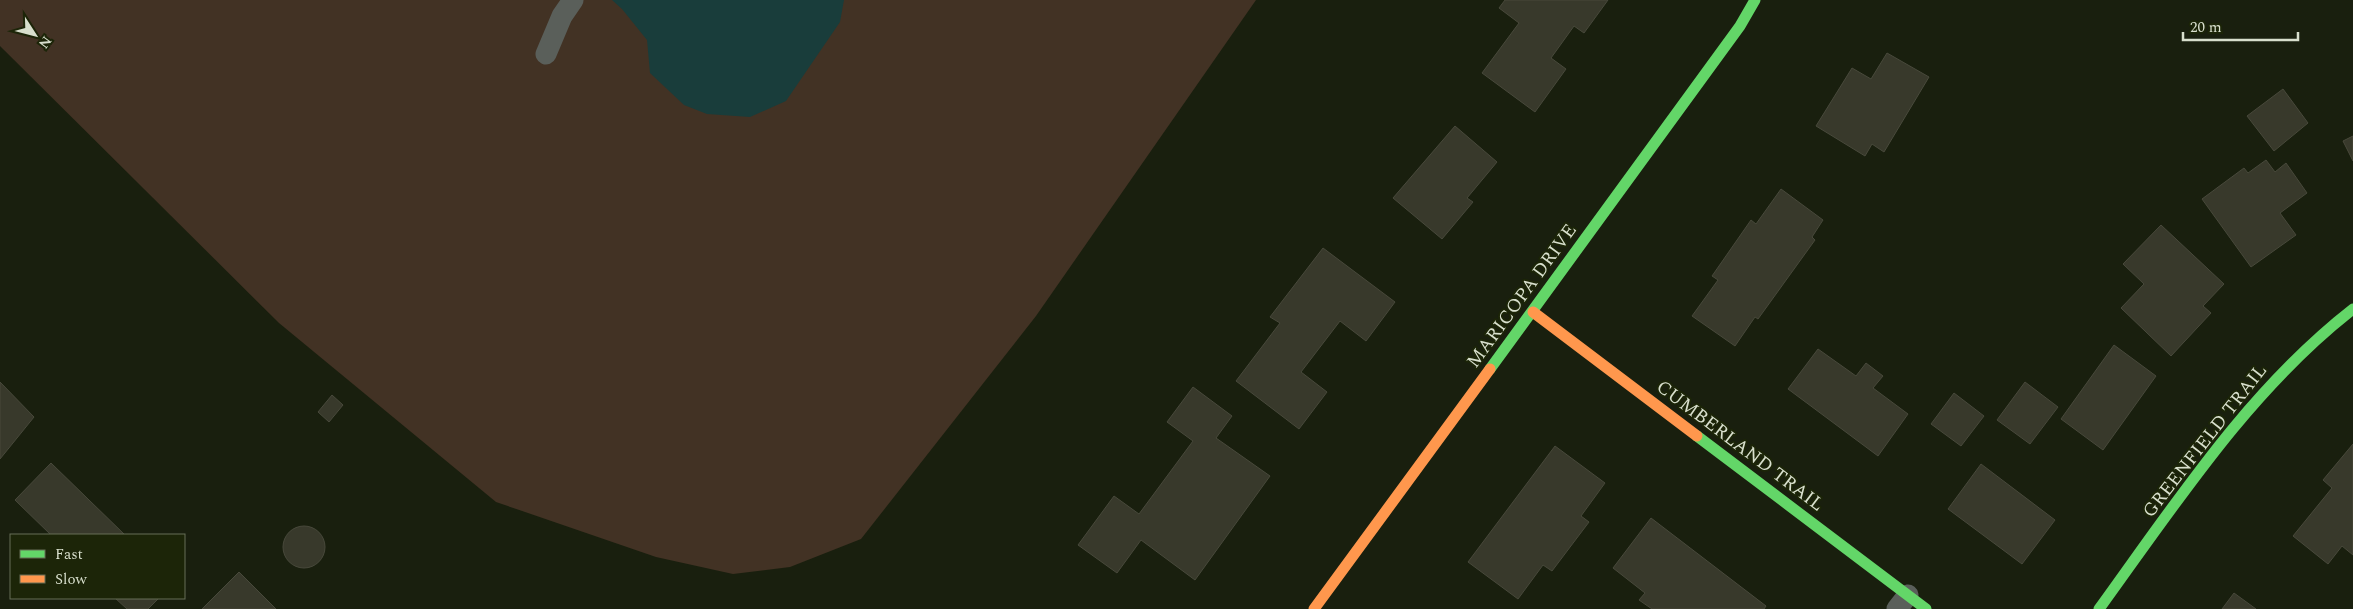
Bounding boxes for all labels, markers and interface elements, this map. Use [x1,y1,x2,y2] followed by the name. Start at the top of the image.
[10,10,60,60] north arrow
[2183,10,2298,42] scale bar
[2190,16,2222,39] text: 20 m
[33,32,57,53] text: N
[1460,218,1584,374] street label: MARICOPA DRIVE
[2135,358,2275,524] street label: GREENFIELD TRAIL
[1650,373,1830,519] street label: CUMBERLAND TRAIL
[10,534,185,599] legend
[55,543,83,566] text: Fast
[55,568,87,591] text: Slow

